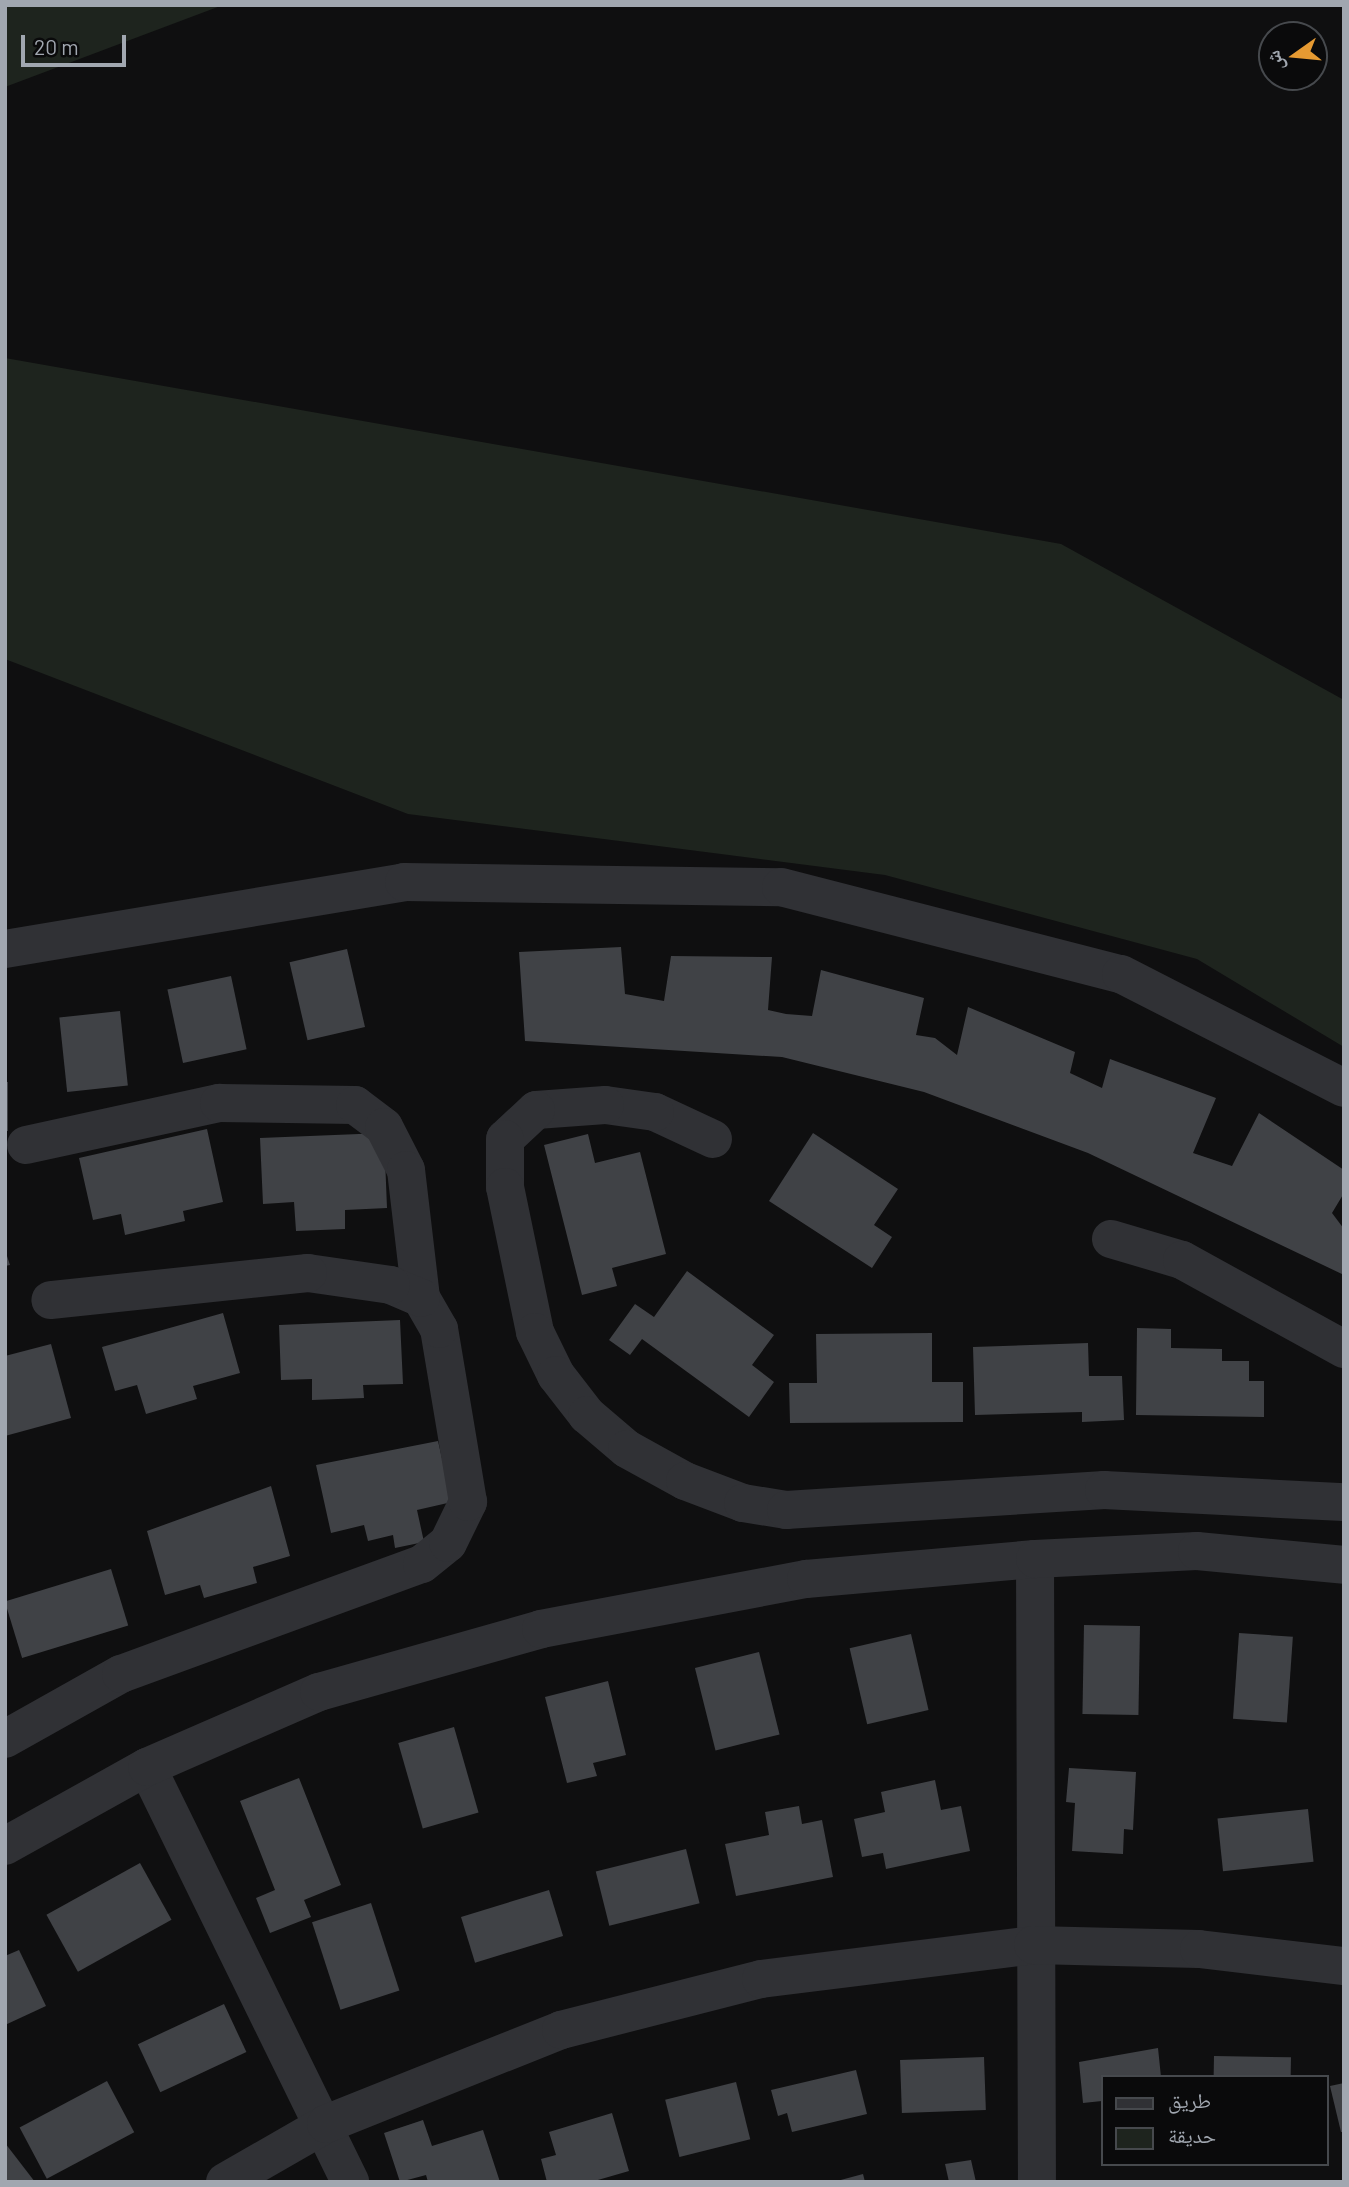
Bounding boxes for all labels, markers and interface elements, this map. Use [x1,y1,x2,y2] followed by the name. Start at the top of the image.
[24,21,130,65] scale bar
[1258,21,1328,91] north arrow
[34,34,79,59] text: 20 m
[1260,48,1288,74] text: ش
[1100,2075,1328,2166] legend
[1168,2087,1211,2112] text: طريق
[1168,2122,1216,2147] text: حديقة

